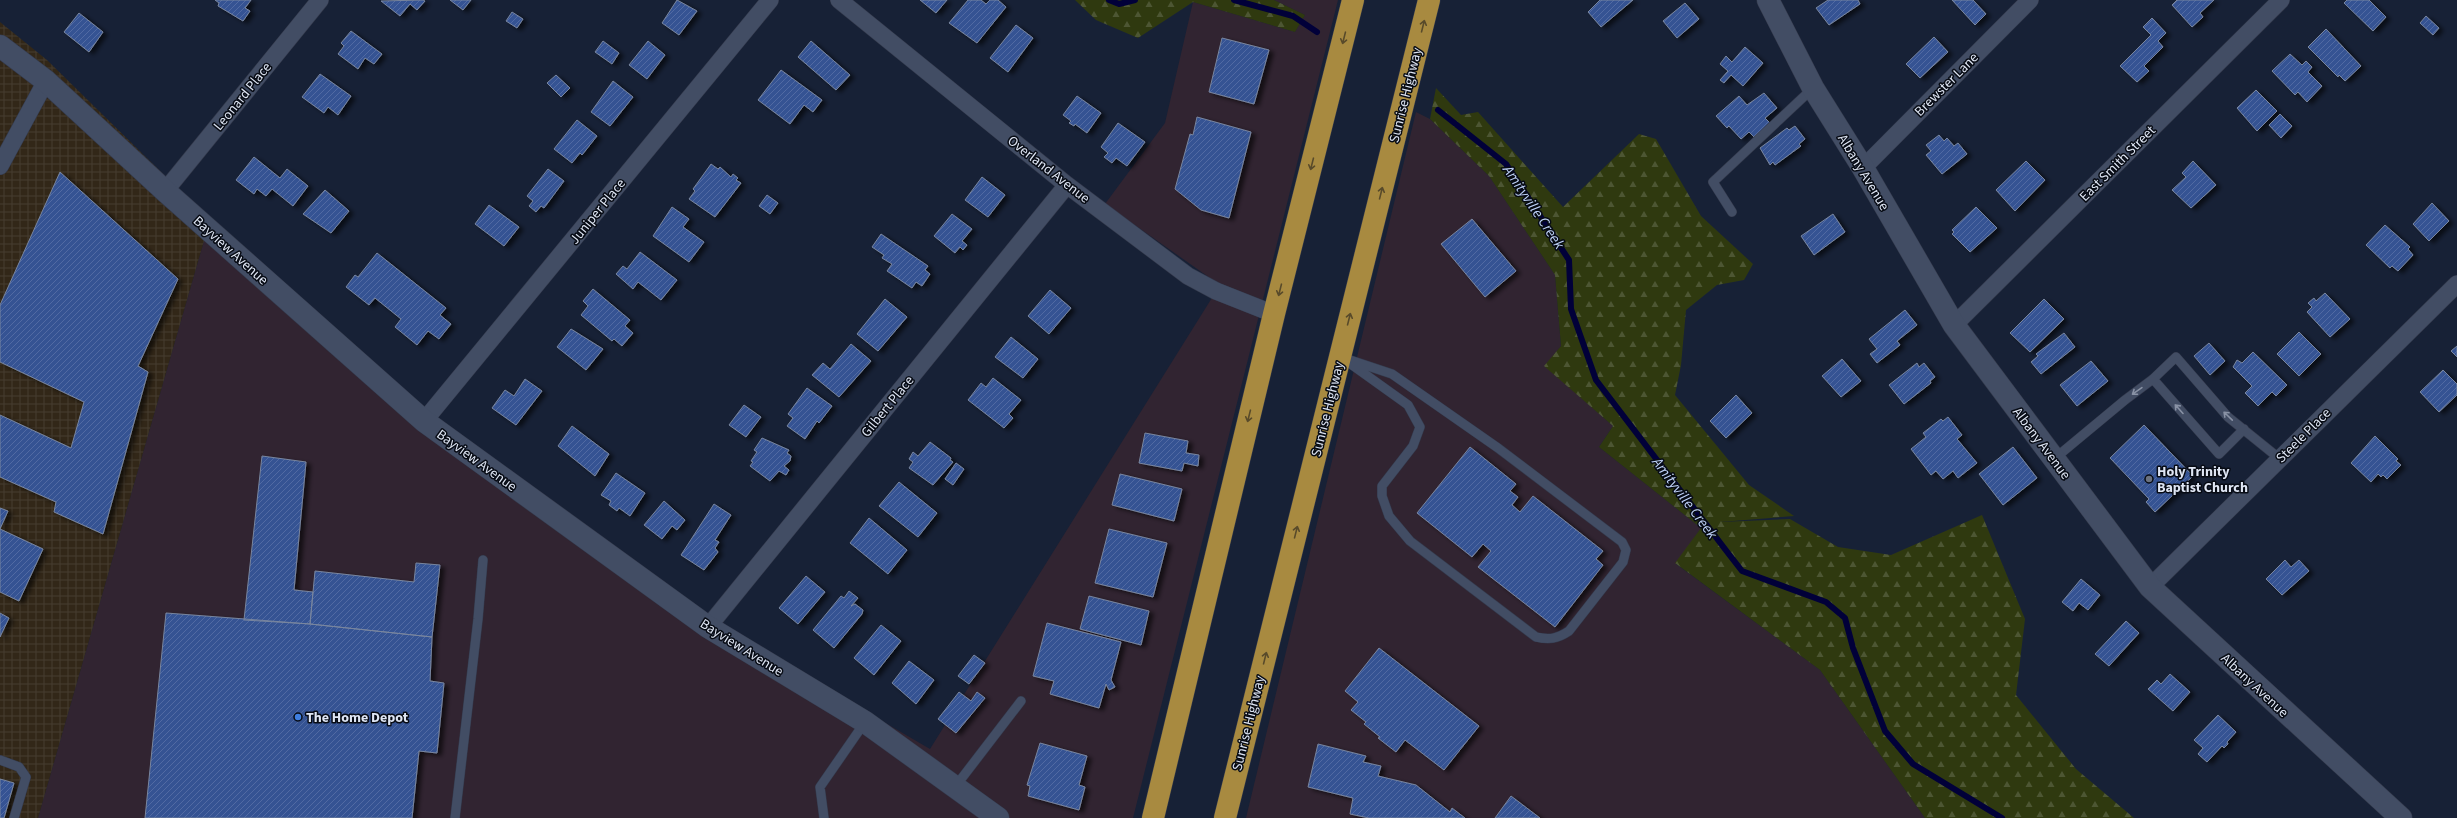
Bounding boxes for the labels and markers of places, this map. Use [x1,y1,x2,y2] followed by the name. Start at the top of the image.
[2157,462,2248,498] place label: Holy Trinity Baptist Church
[2144,474,2154,484] marker: Holy Trinity Baptist Church
[306,708,409,728] place label: The Home Depot
[293,712,303,722] marker: The Home Depot

